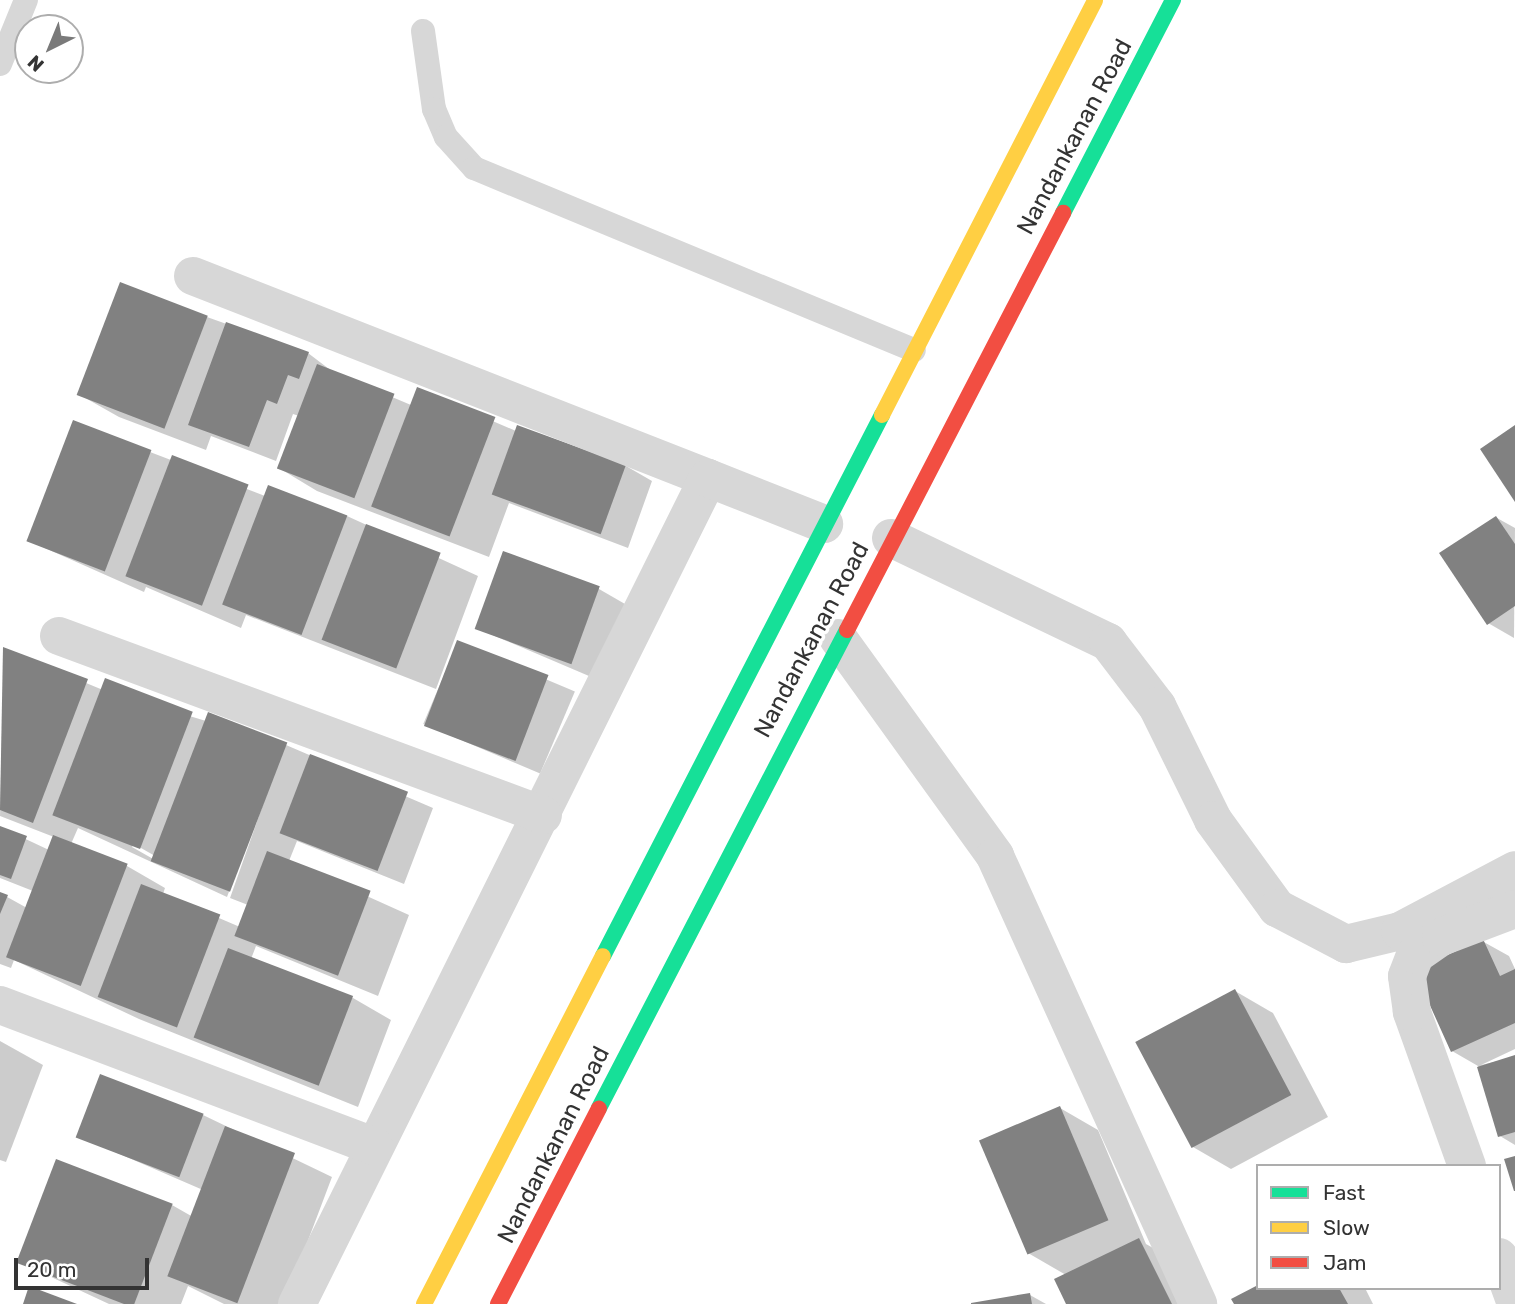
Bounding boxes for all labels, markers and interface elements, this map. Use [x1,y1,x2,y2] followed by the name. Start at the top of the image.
[14,14,84,84] north arrow
[1011,34,1139,240] street label: Nandankanan Road
[23,50,49,76] text: N
[748,537,876,743] street label: Nandankanan Road
[492,1042,616,1248] street label: Nandankanan Road
[1256,1164,1501,1290] legend
[1323,1180,1365,1205] text: Fast
[1323,1215,1370,1240] text: Slow
[18,1244,152,1288] scale bar
[1323,1250,1367,1275] text: Jam
[27,1257,76,1282] text: 20 m

